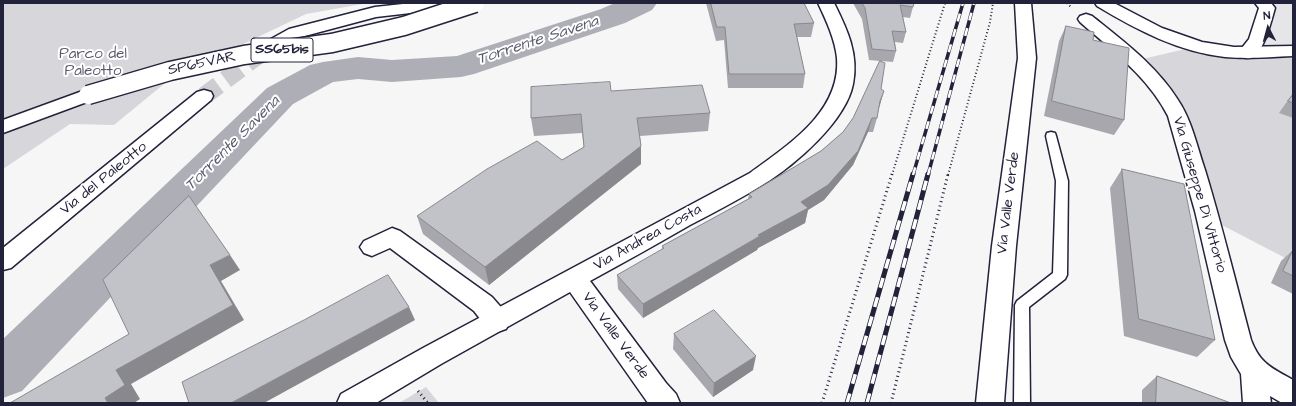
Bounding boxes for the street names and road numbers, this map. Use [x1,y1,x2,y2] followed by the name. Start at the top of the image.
[251,38,313,62] road number: SS65bis
[166,48,238,80] street label: SP65VAR
[1168,115,1230,275] street label: Via Giuseppe Di Vittorio
[57,139,151,219] street label: Via del Paleotto
[994,151,1024,255] street label: Via Valle Verde
[591,201,705,275] street label: Via Andrea Costa
[578,289,652,383] street label: Via Valle Verde

